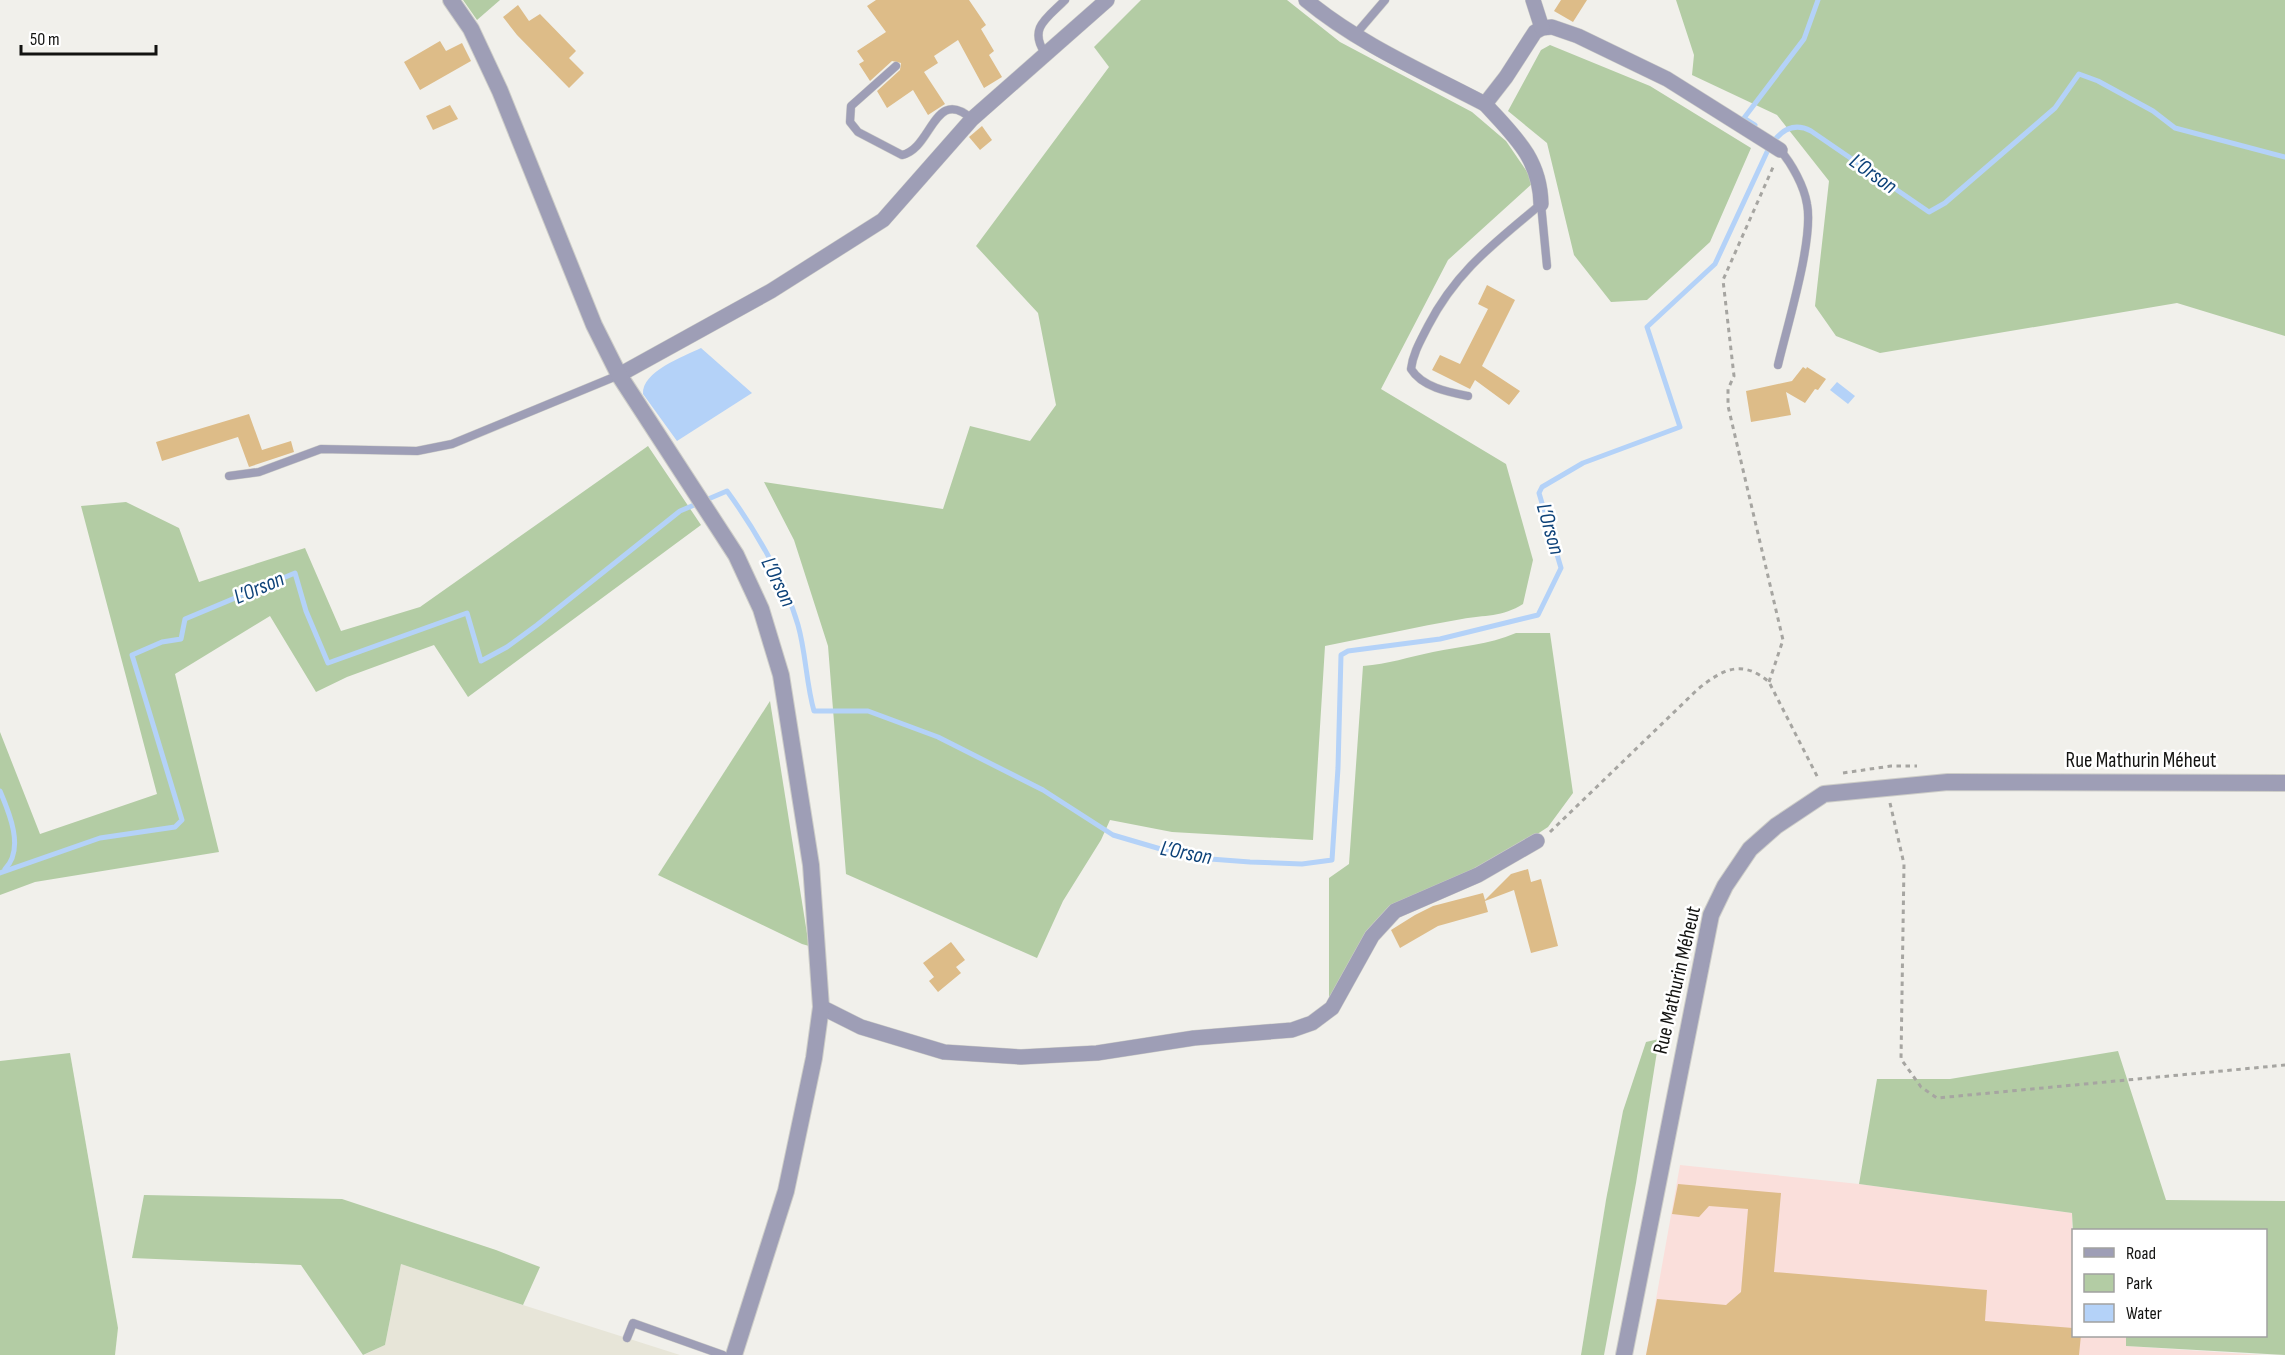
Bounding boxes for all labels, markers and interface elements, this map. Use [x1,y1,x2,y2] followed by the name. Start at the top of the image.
[21,18,156,56] scale bar
[30,29,60,50] text: 50 m
[1844,148,1902,200] water label: L’Orson
[1530,500,1570,558] water label: L’Orson
[754,553,802,611] water label: L’Orson
[230,565,288,611] water label: L’Orson
[2066,748,2216,773] street label: Rue Mathurin Méheut
[1158,835,1214,871] water label: L’Orson
[1648,904,1706,1056] street label: Rue Mathurin Méheut
[2072,1229,2267,1337] legend
[2126,1243,2156,1264] text: Road
[2126,1273,2152,1294] text: Park
[2126,1303,2162,1324] text: Water

